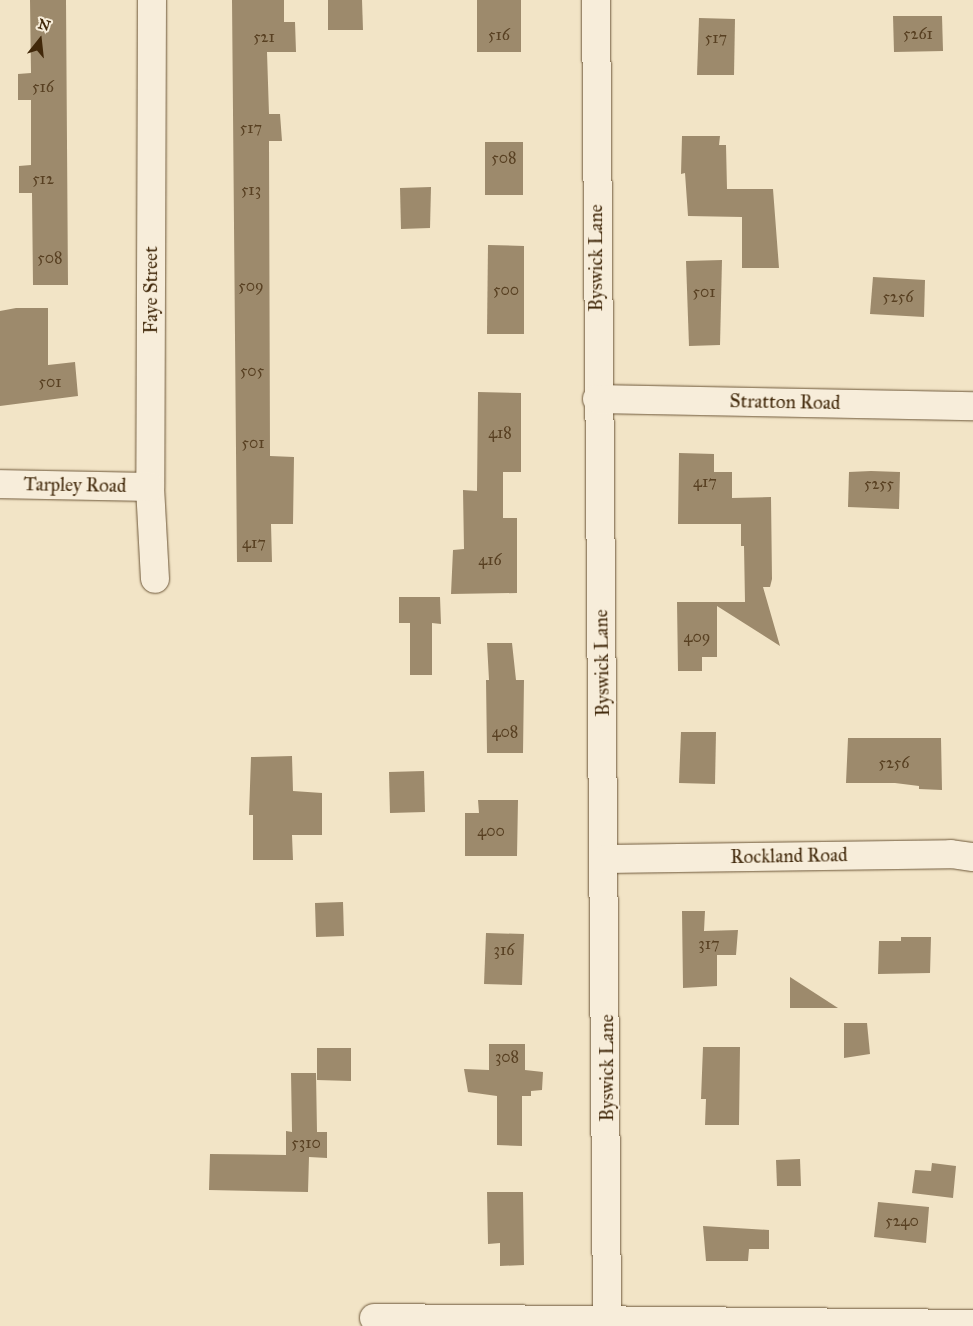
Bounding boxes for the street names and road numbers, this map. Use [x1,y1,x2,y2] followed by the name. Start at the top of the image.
[585,204,607,312] street label: Byswick Lane
[140,246,162,334] street label: Faye Street
[729,390,841,414] street label: Stratton Road
[23,473,127,497] street label: Tarpley Road
[590,609,614,717] street label: Byswick Lane
[730,844,848,868] street label: Rockland Road
[596,1014,618,1122] street label: Byswick Lane

